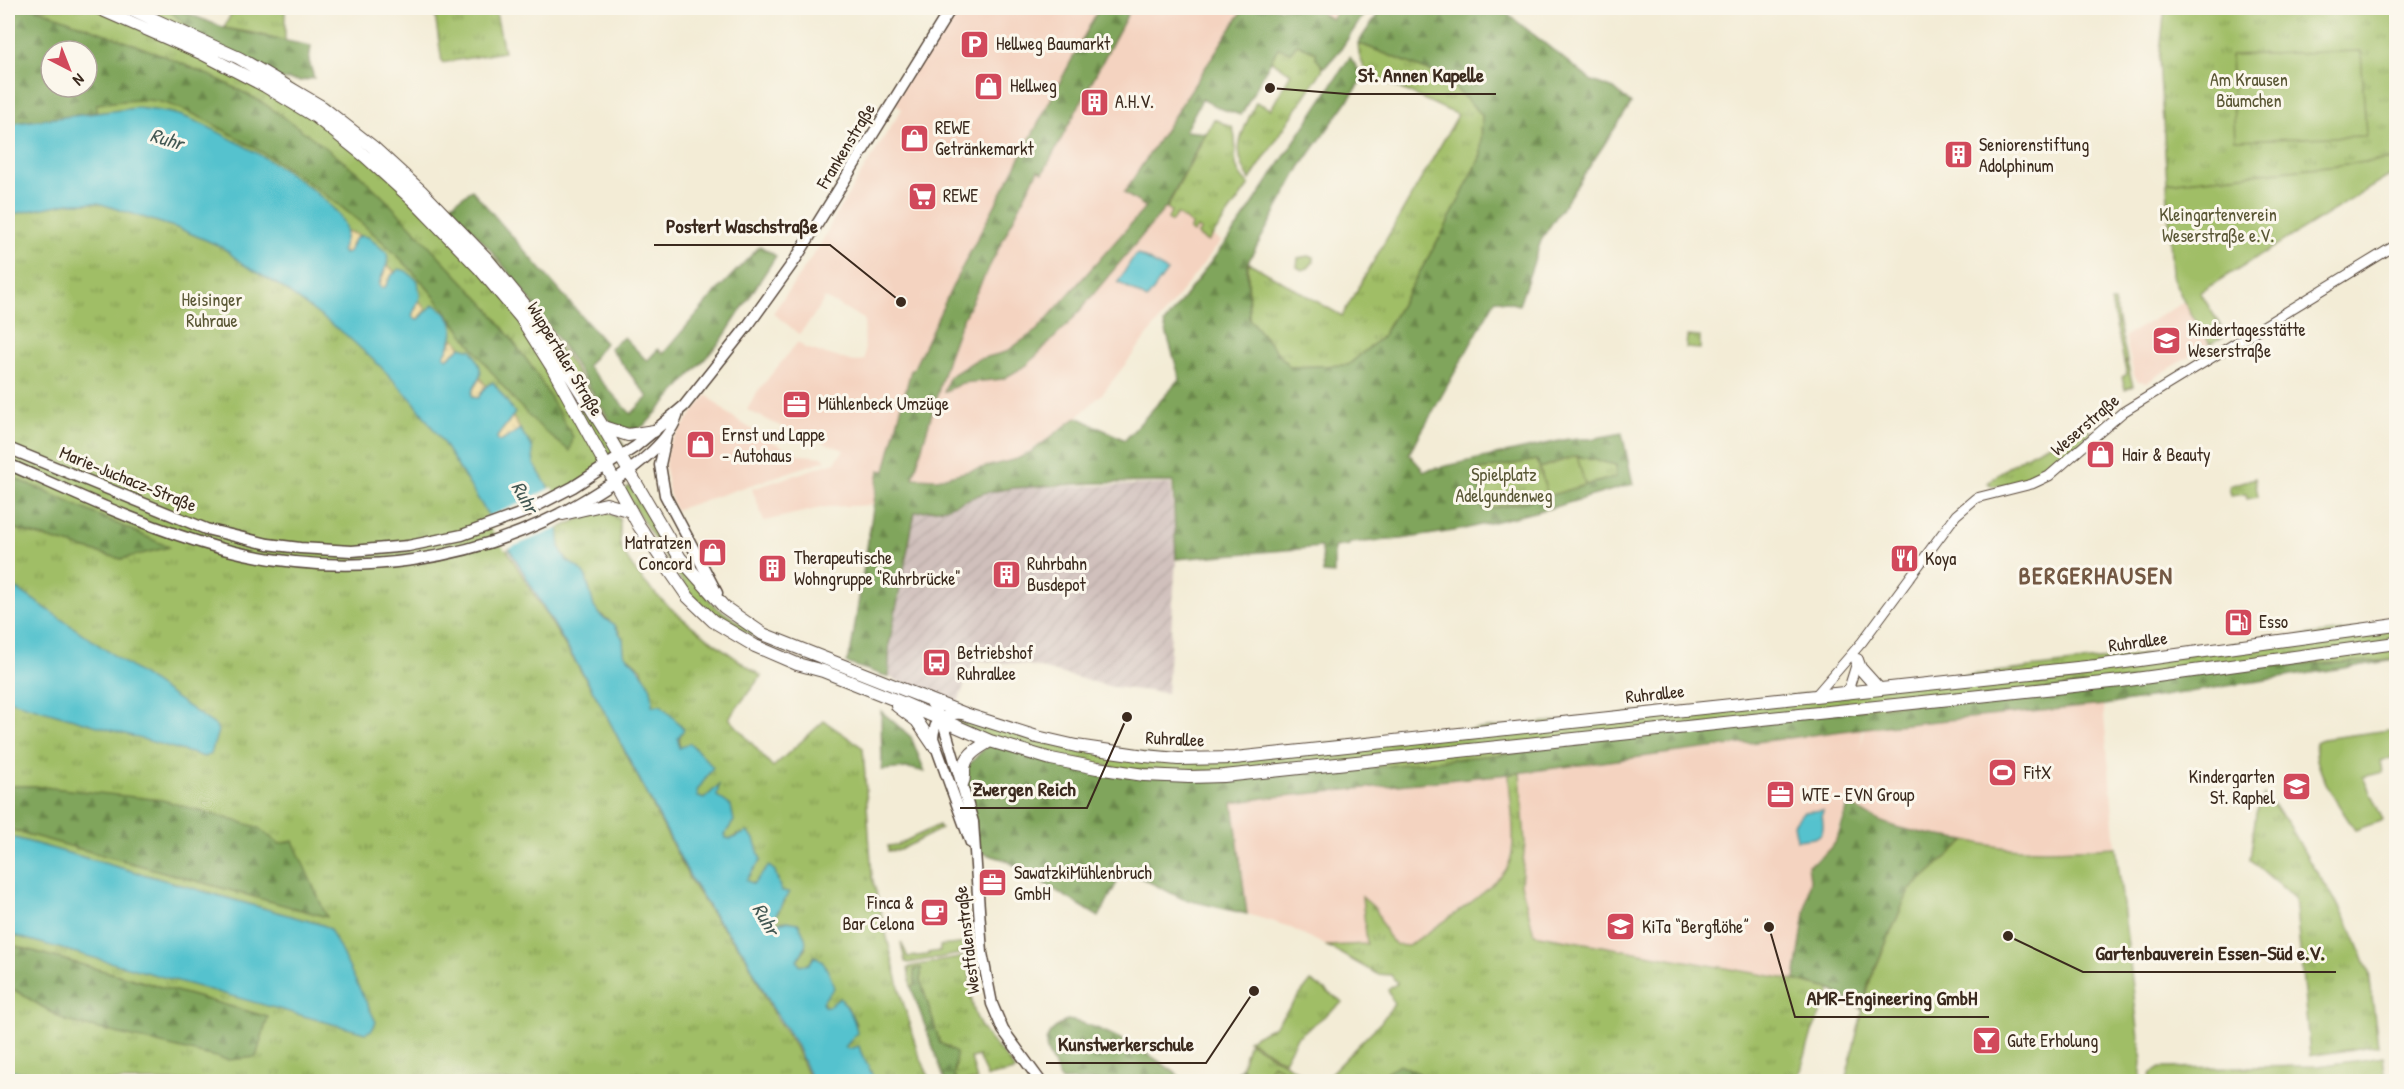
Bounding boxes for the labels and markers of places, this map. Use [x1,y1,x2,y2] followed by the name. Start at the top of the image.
[959,28,991,60] parking icon: Hellweg Baumarkt
[996,31,1111,56] place label: Hellweg Baumarkt
[1347,56,1496,94] callout: St. Annen Kapelle
[973,70,1005,102] shop icon: Hellweg
[1010,73,1057,98] place label: Hellweg
[1078,86,1110,118] building icon: A.H.V.
[1115,89,1154,114] place label: A.H.V.
[935,115,1034,161] place label: REWE Getränkemarkt
[898,122,930,154] shop icon: REWE Getränkemarkt
[1979,132,2089,178] place label: Seniorenstiftung Adolphinum
[1942,139,1974,171] building icon: Seniorenstiftung Adolphinum
[906,180,938,212] supermarket icon: REWE
[943,183,978,208] place label: REWE
[654,207,830,245] callout: Postert Waschstraße
[2188,317,2306,363] place label: Kindertagesstätte Weserstraße
[2151,324,2183,356] school or university icon: Kindertagesstätte Weserstraße
[781,388,813,420] office icon: Mühlenbeck Umzüge
[818,391,949,416] place label: Mühlenbeck Umzüge
[722,422,825,468] place label: Ernst und Lappe - Autohaus
[685,429,717,461] shop icon: Ernst und Lappe - Autohaus
[2085,439,2117,471] shop icon: Hair & Beauty
[2122,442,2211,467] place label: Hair & Beauty
[625,530,692,576] place label: Matratzen Concord
[697,537,729,569] shop icon: Matratzen Concord
[1888,543,1920,575] restaurant icon: Koya
[794,545,961,591] place label: Therapeutische Wohngruppe "Ruhrbrücke"
[1925,546,1956,571] place label: Koya
[1027,551,1087,597] place label: Ruhrbahn Busdepot
[757,552,789,584] building icon: Therapeutische Wohngruppe "Ruhrbrücke"
[990,558,1022,590] building icon: Ruhrbahn Busdepot
[2222,606,2254,638] fuel station icon: Esso
[2259,609,2288,634] place label: Esso
[957,640,1034,686] place label: Betriebshof Ruhrallee
[920,647,952,679] bus stop icon: Betriebshof Ruhrallee
[1987,757,2019,789] sports icon: FitX
[2023,760,2052,785] place label: FitX
[2189,764,2275,810] place label: Kindergarten St. Raphel
[960,770,1087,808] callout: Zwergen Reich
[2280,771,2312,803] school or university icon: Kindergarten St. Raphel
[1765,779,1797,811] office icon: WTE - EVN Group
[1802,782,1915,807] place label: WTE - EVN Group
[1014,860,1152,906] place label: SawatzkiMühlenbruch GmbH
[977,867,1009,899] office icon: SawatzkiMühlenbruch GmbH
[842,890,914,936] place label: Finca & Bar Celona
[919,897,951,929] cafe icon: Finca & Bar Celona
[1605,911,1637,943] school or university icon: KiTa “Bergflöhe”
[1642,914,1749,939] place label: KiTa “Bergflöhe”
[2083,934,2336,972] callout: Gartenbauverein Essen-Süd e.V.
[1795,979,1989,1017] callout: AMR-Engineering GmbH
[1046,1025,1206,1063] callout: Kunstwerkerschule
[1970,1025,2002,1057] bar icon: Gute Erholung
[2007,1028,2098,1053] place label: Gute Erholung

